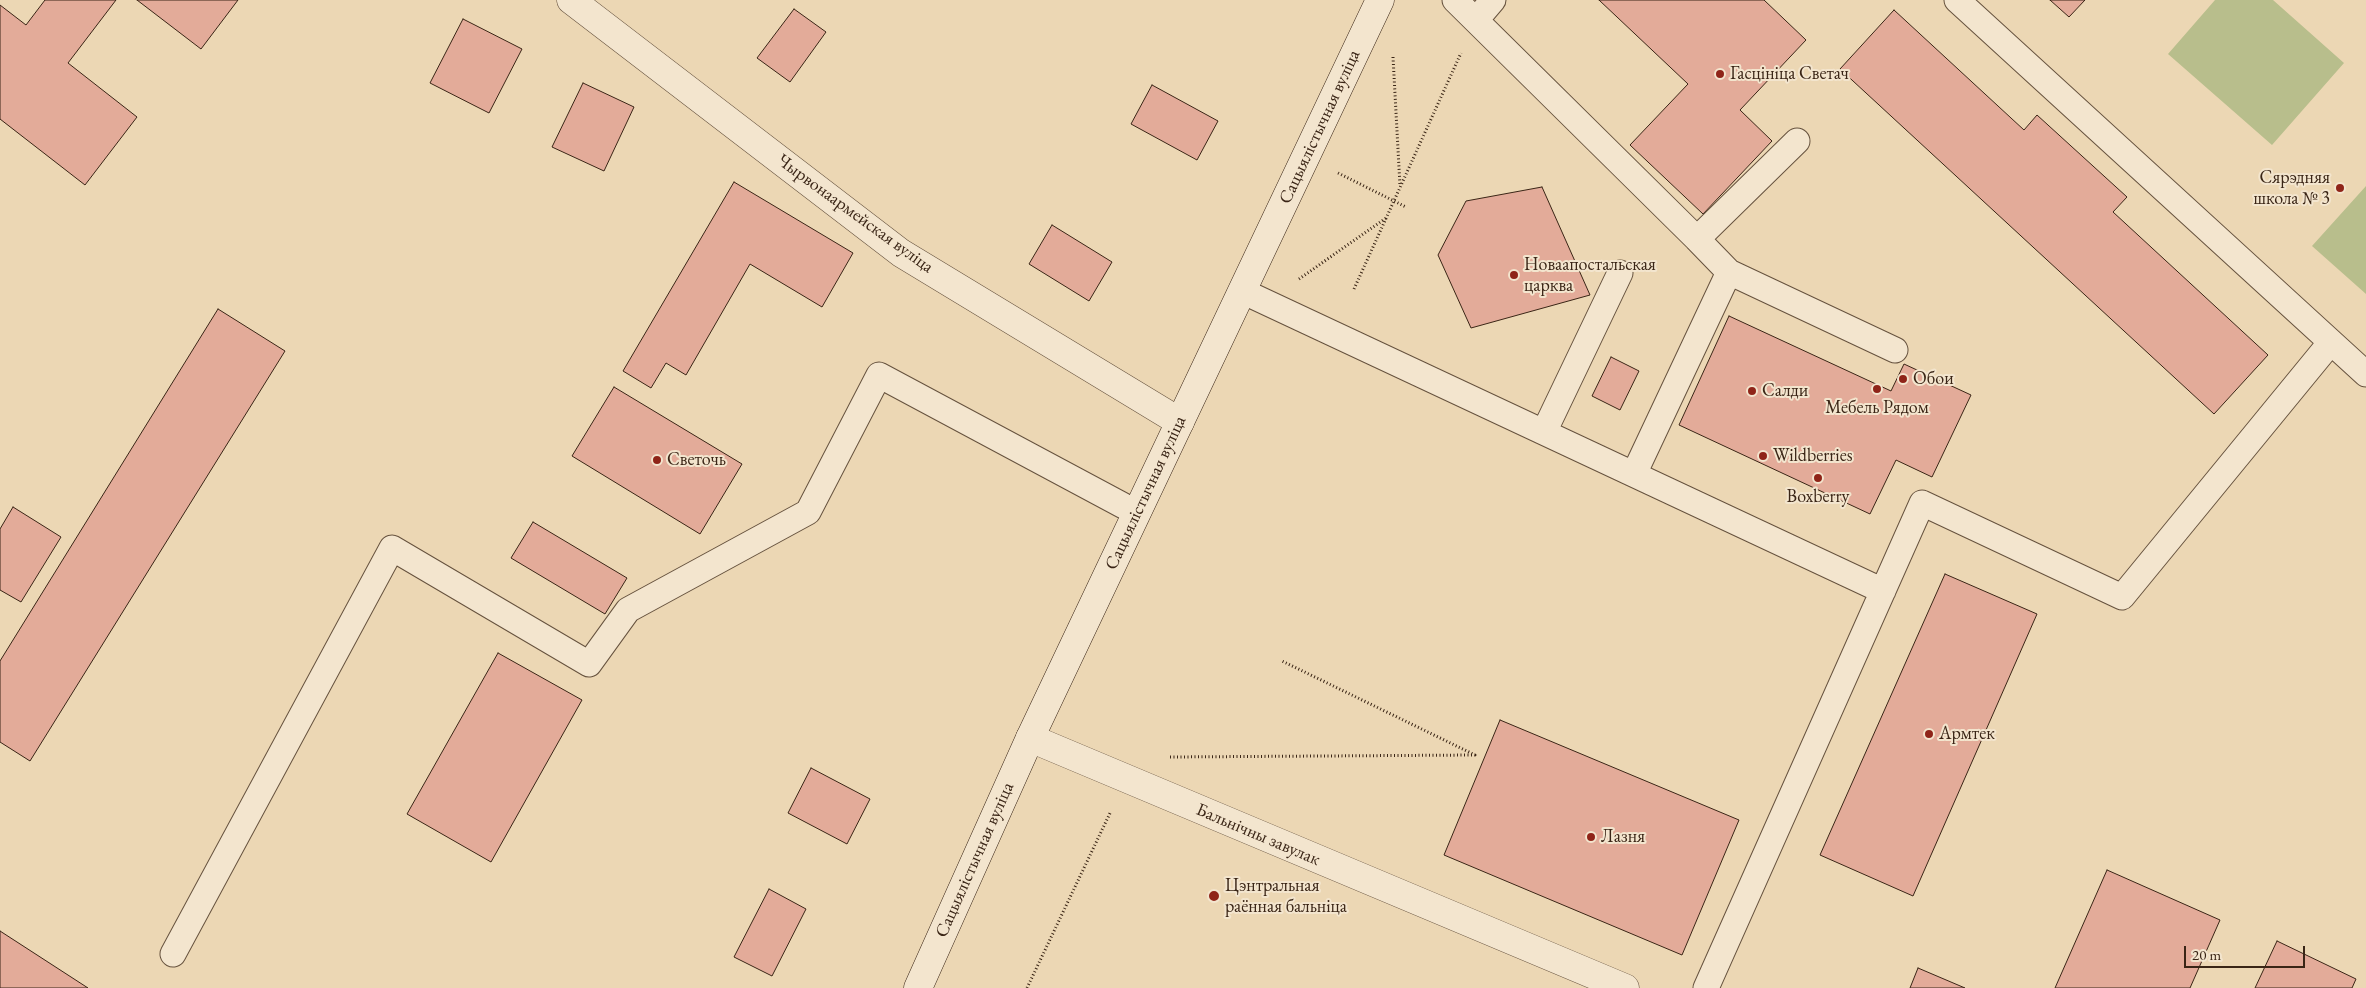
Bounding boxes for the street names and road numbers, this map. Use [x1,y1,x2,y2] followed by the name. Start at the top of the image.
[1275,46,1365,208] street label: Сацыялістычная вуліца
[772,150,938,278] street label: Чырвонаармейская вуліца
[1101,412,1191,574] street label: Сацыялістычная вуліца
[931,779,1019,941] street label: Сацыялістычная вуліца
[1193,799,1323,871] street label: Бальнічны завулак

